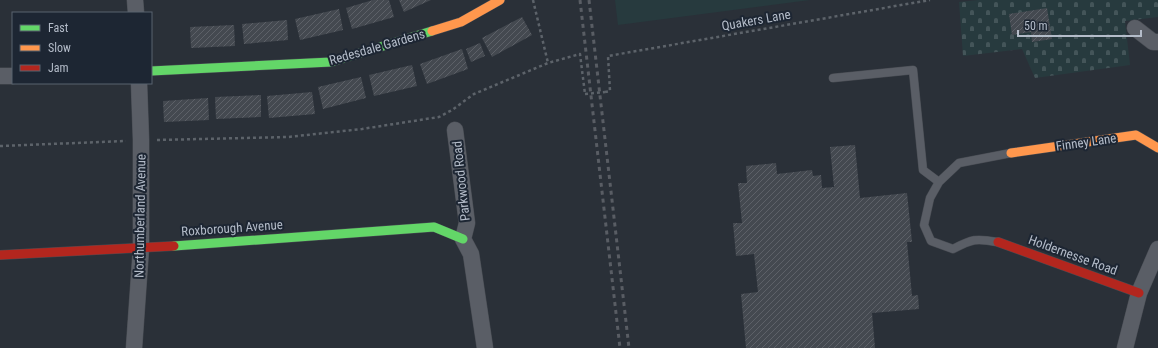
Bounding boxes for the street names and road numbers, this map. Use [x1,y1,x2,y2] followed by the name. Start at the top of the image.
[720,7,792,33] street label: Quakers Lane
[327,26,427,68] street label: Redesdale Gardens
[1055,130,1117,154] street label: Finney Lane
[449,140,473,222] street label: Parkwood Road
[131,154,149,278] street label: Northumberland Avenue
[181,217,283,239] street label: Roxborough Avenue
[1026,232,1120,278] street label: Holdernesse Road

